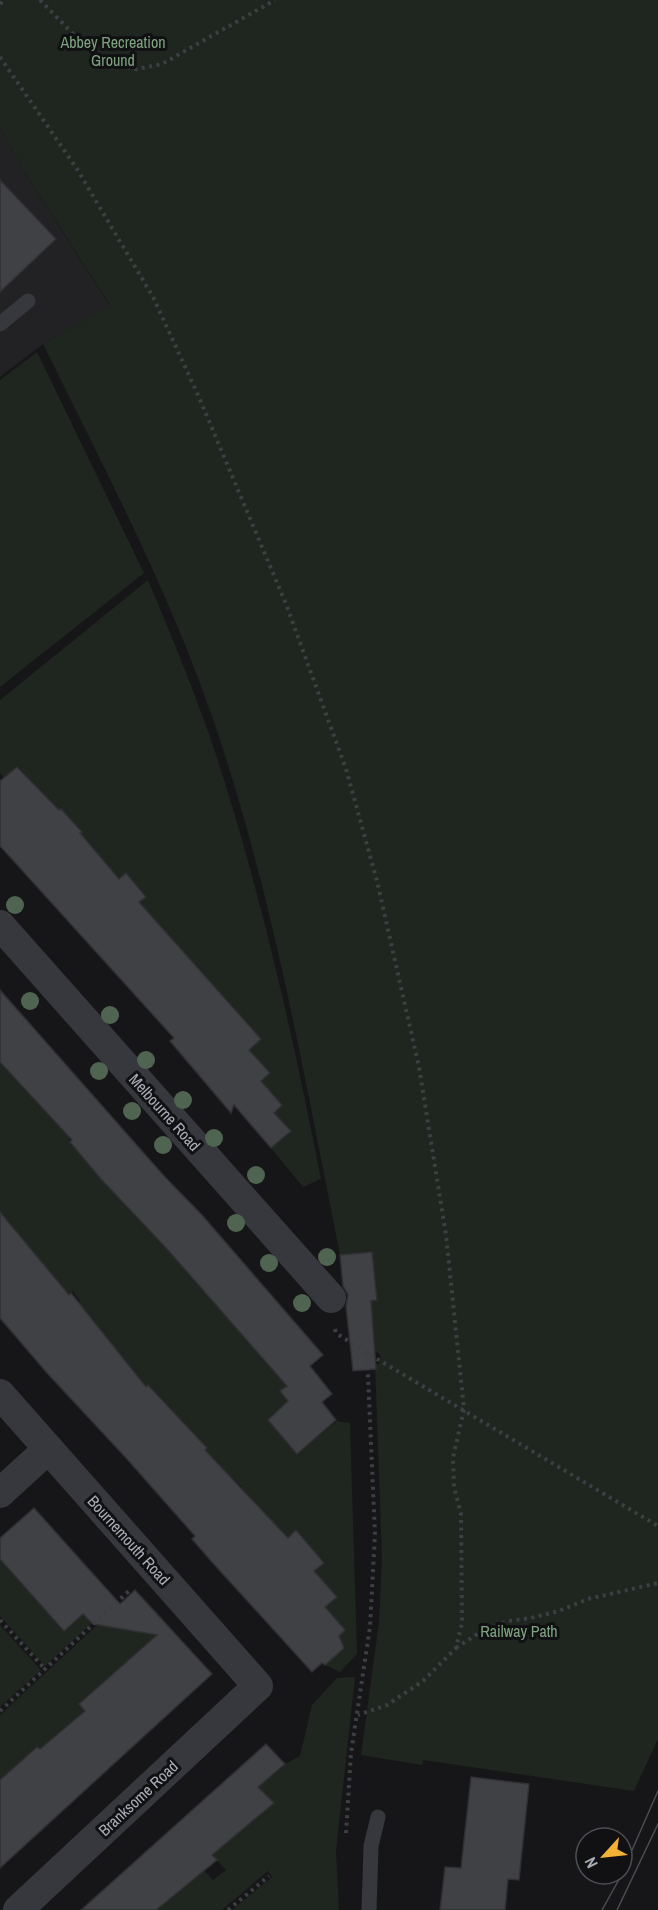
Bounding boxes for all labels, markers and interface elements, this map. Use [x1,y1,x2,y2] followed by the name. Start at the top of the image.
[59,31,166,71] park label: Abbey Recreation Ground
[124,1069,206,1155] street label: Melbourne Road
[83,1490,175,1590] street label: Bournemouth Road
[480,1620,558,1642] park label: Railway Path
[93,1755,183,1841] street label: Branksome Road
[574,1826,634,1886] north arrow
[579,1854,603,1872] text: N

